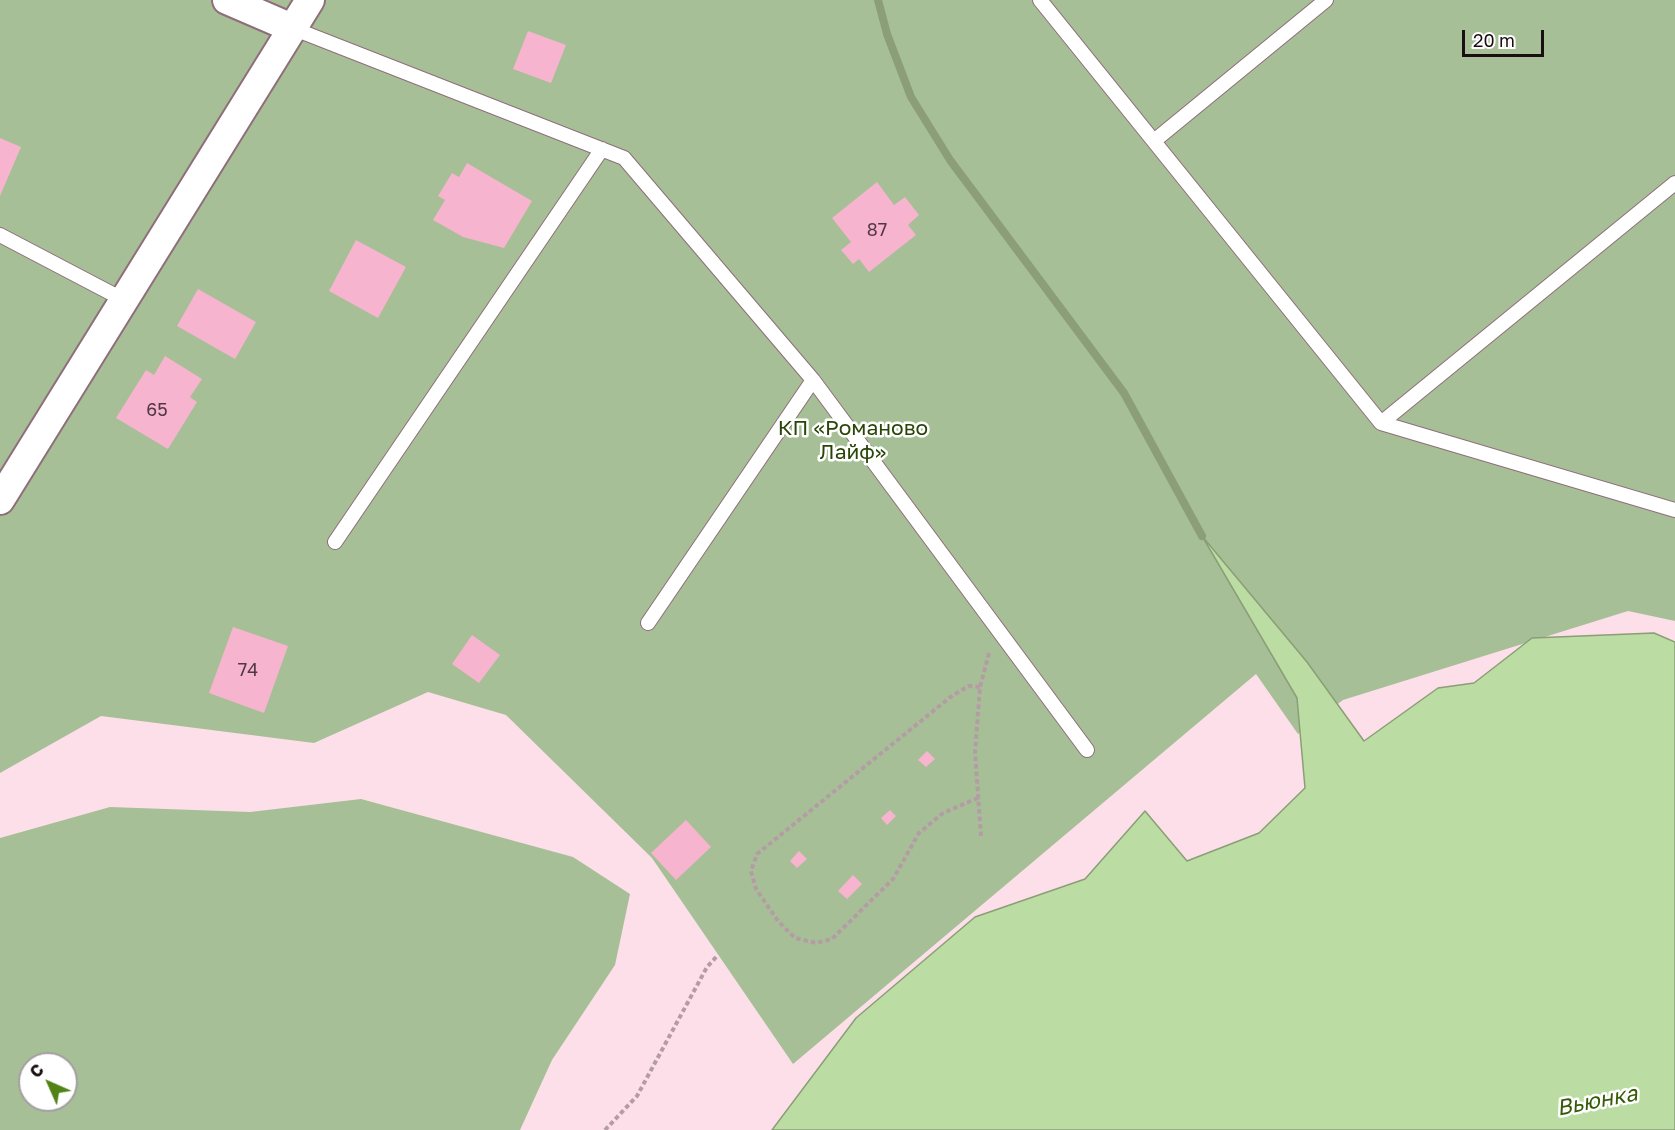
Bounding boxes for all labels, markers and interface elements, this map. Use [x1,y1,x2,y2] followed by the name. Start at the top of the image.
[1465,18,1548,56] scale bar
[1473,29,1515,51] text: 20 m
[867,219,887,241] house number: 87
[146,399,168,421] house number: 65
[778,415,928,465] park label: КП «Романово Лайф»
[238,659,258,681] house number: 74
[18,1052,78,1112] north arrow
[26,1060,48,1082] text: С
[1554,1080,1640,1122] water label: Вьюнка

